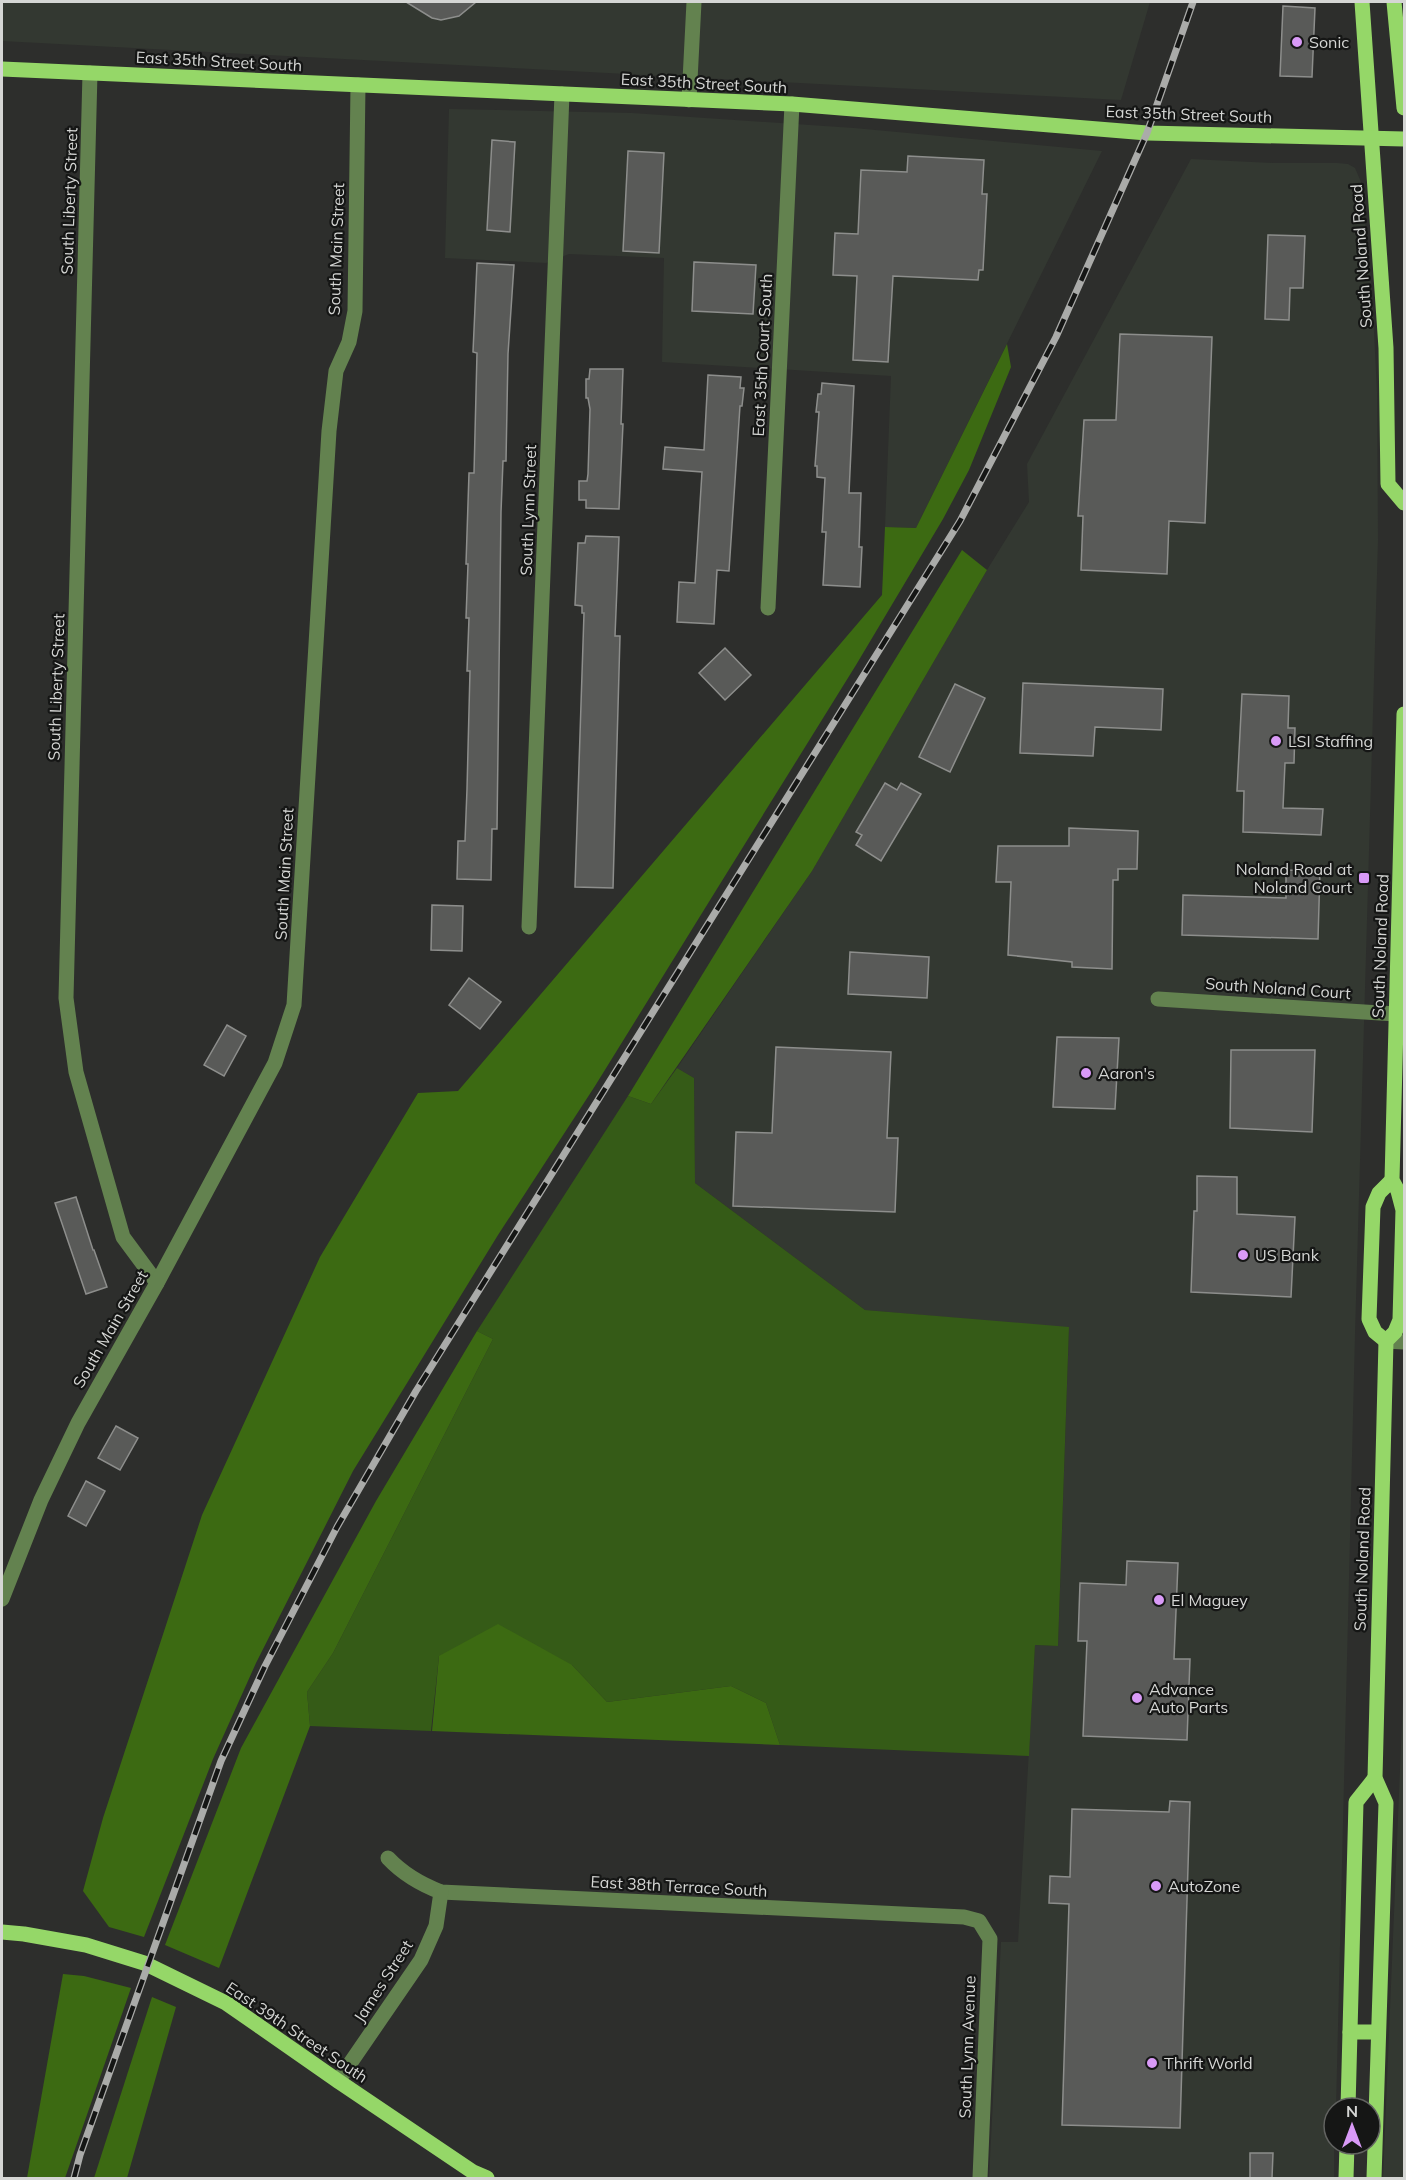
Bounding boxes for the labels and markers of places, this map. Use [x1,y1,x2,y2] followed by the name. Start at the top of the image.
[1309,32,1349,52] place label: Sonic
[1290,35,1304,49] marker: Sonic
[1288,731,1373,751] place label: LSI Staffing
[1269,734,1283,748] marker: LSI Staffing
[1236,859,1352,897] place label: Noland Road at Noland Court
[1357,871,1371,885] marker: Noland Road at Noland Court
[1098,1063,1155,1083] place label: Aaron's
[1079,1066,1093,1080] marker: Aaron's
[1255,1245,1320,1265] place label: US Bank
[1236,1248,1250,1262] marker: US Bank
[1171,1590,1248,1610] place label: El Maguey
[1152,1593,1166,1607] marker: El Maguey
[1149,1679,1228,1717] place label: Advance Auto Parts
[1130,1691,1144,1705] marker: Advance Auto Parts
[1168,1876,1240,1896] place label: AutoZone
[1149,1879,1163,1893] marker: AutoZone
[1164,2053,1253,2073] place label: Thrift World
[1145,2056,1159,2070] marker: Thrift World

